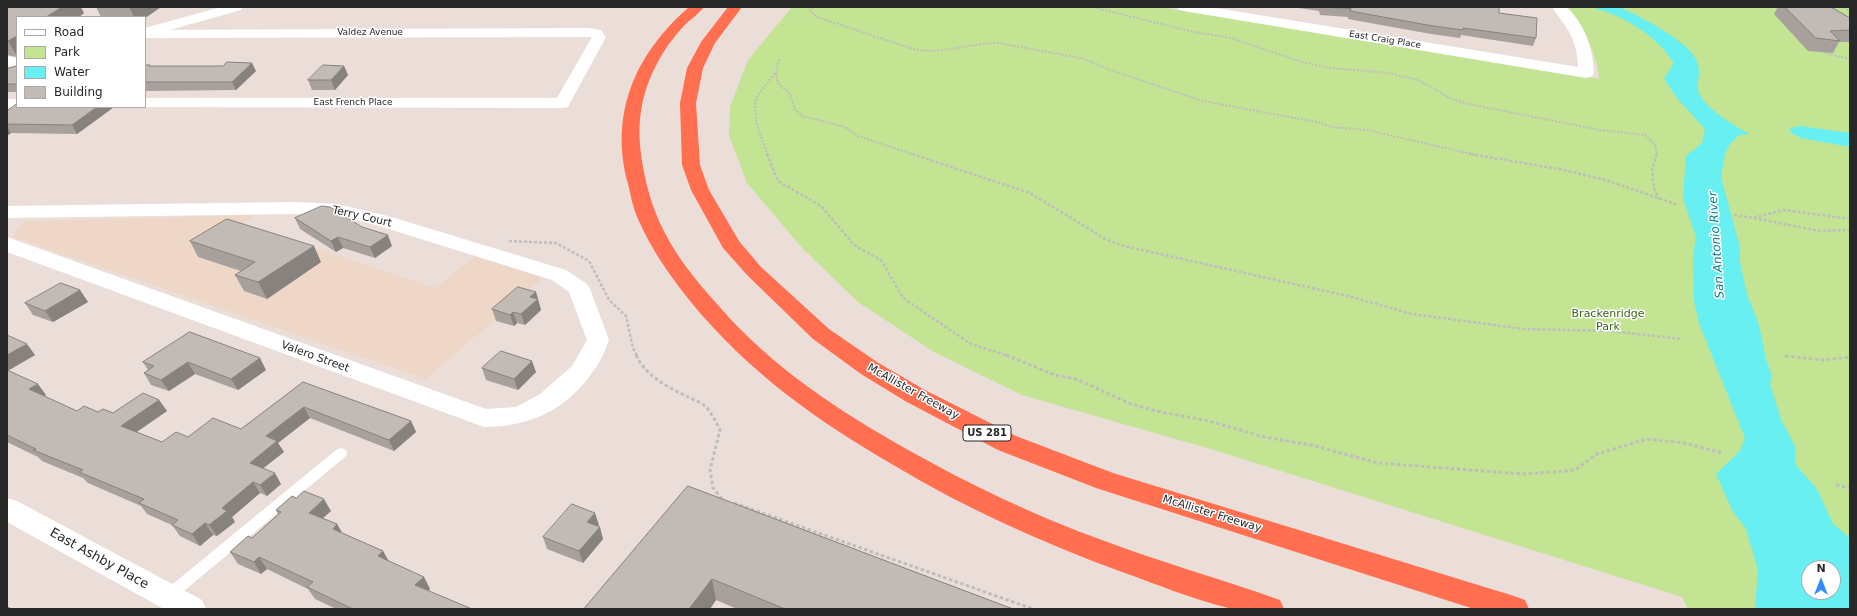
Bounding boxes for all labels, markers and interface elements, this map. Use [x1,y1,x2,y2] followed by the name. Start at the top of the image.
[16,16,146,108] legend
[54,25,84,39] text: Road
[337,28,403,38] street label: Valdez Avenue
[1348,29,1422,51] street label: East Craig Place
[54,45,80,59] text: Park
[54,65,89,79] text: Water
[54,85,103,99] text: Building
[314,98,392,108] street label: East French Place
[1706,191,1728,299] water label: San Antonio River
[331,204,393,230] street label: Terry Court
[1572,307,1644,333] park label: Brackenridge Park
[279,339,351,375] street label: Valero Street
[865,361,961,423] street label: McAllister Freeway
[963,425,1011,441] road number: US 281
[1161,493,1263,535] street label: McAllister Freeway
[47,525,151,593] street label: East Ashby Place
[1801,560,1841,600] north arrow
[1816,562,1826,575] text: N

